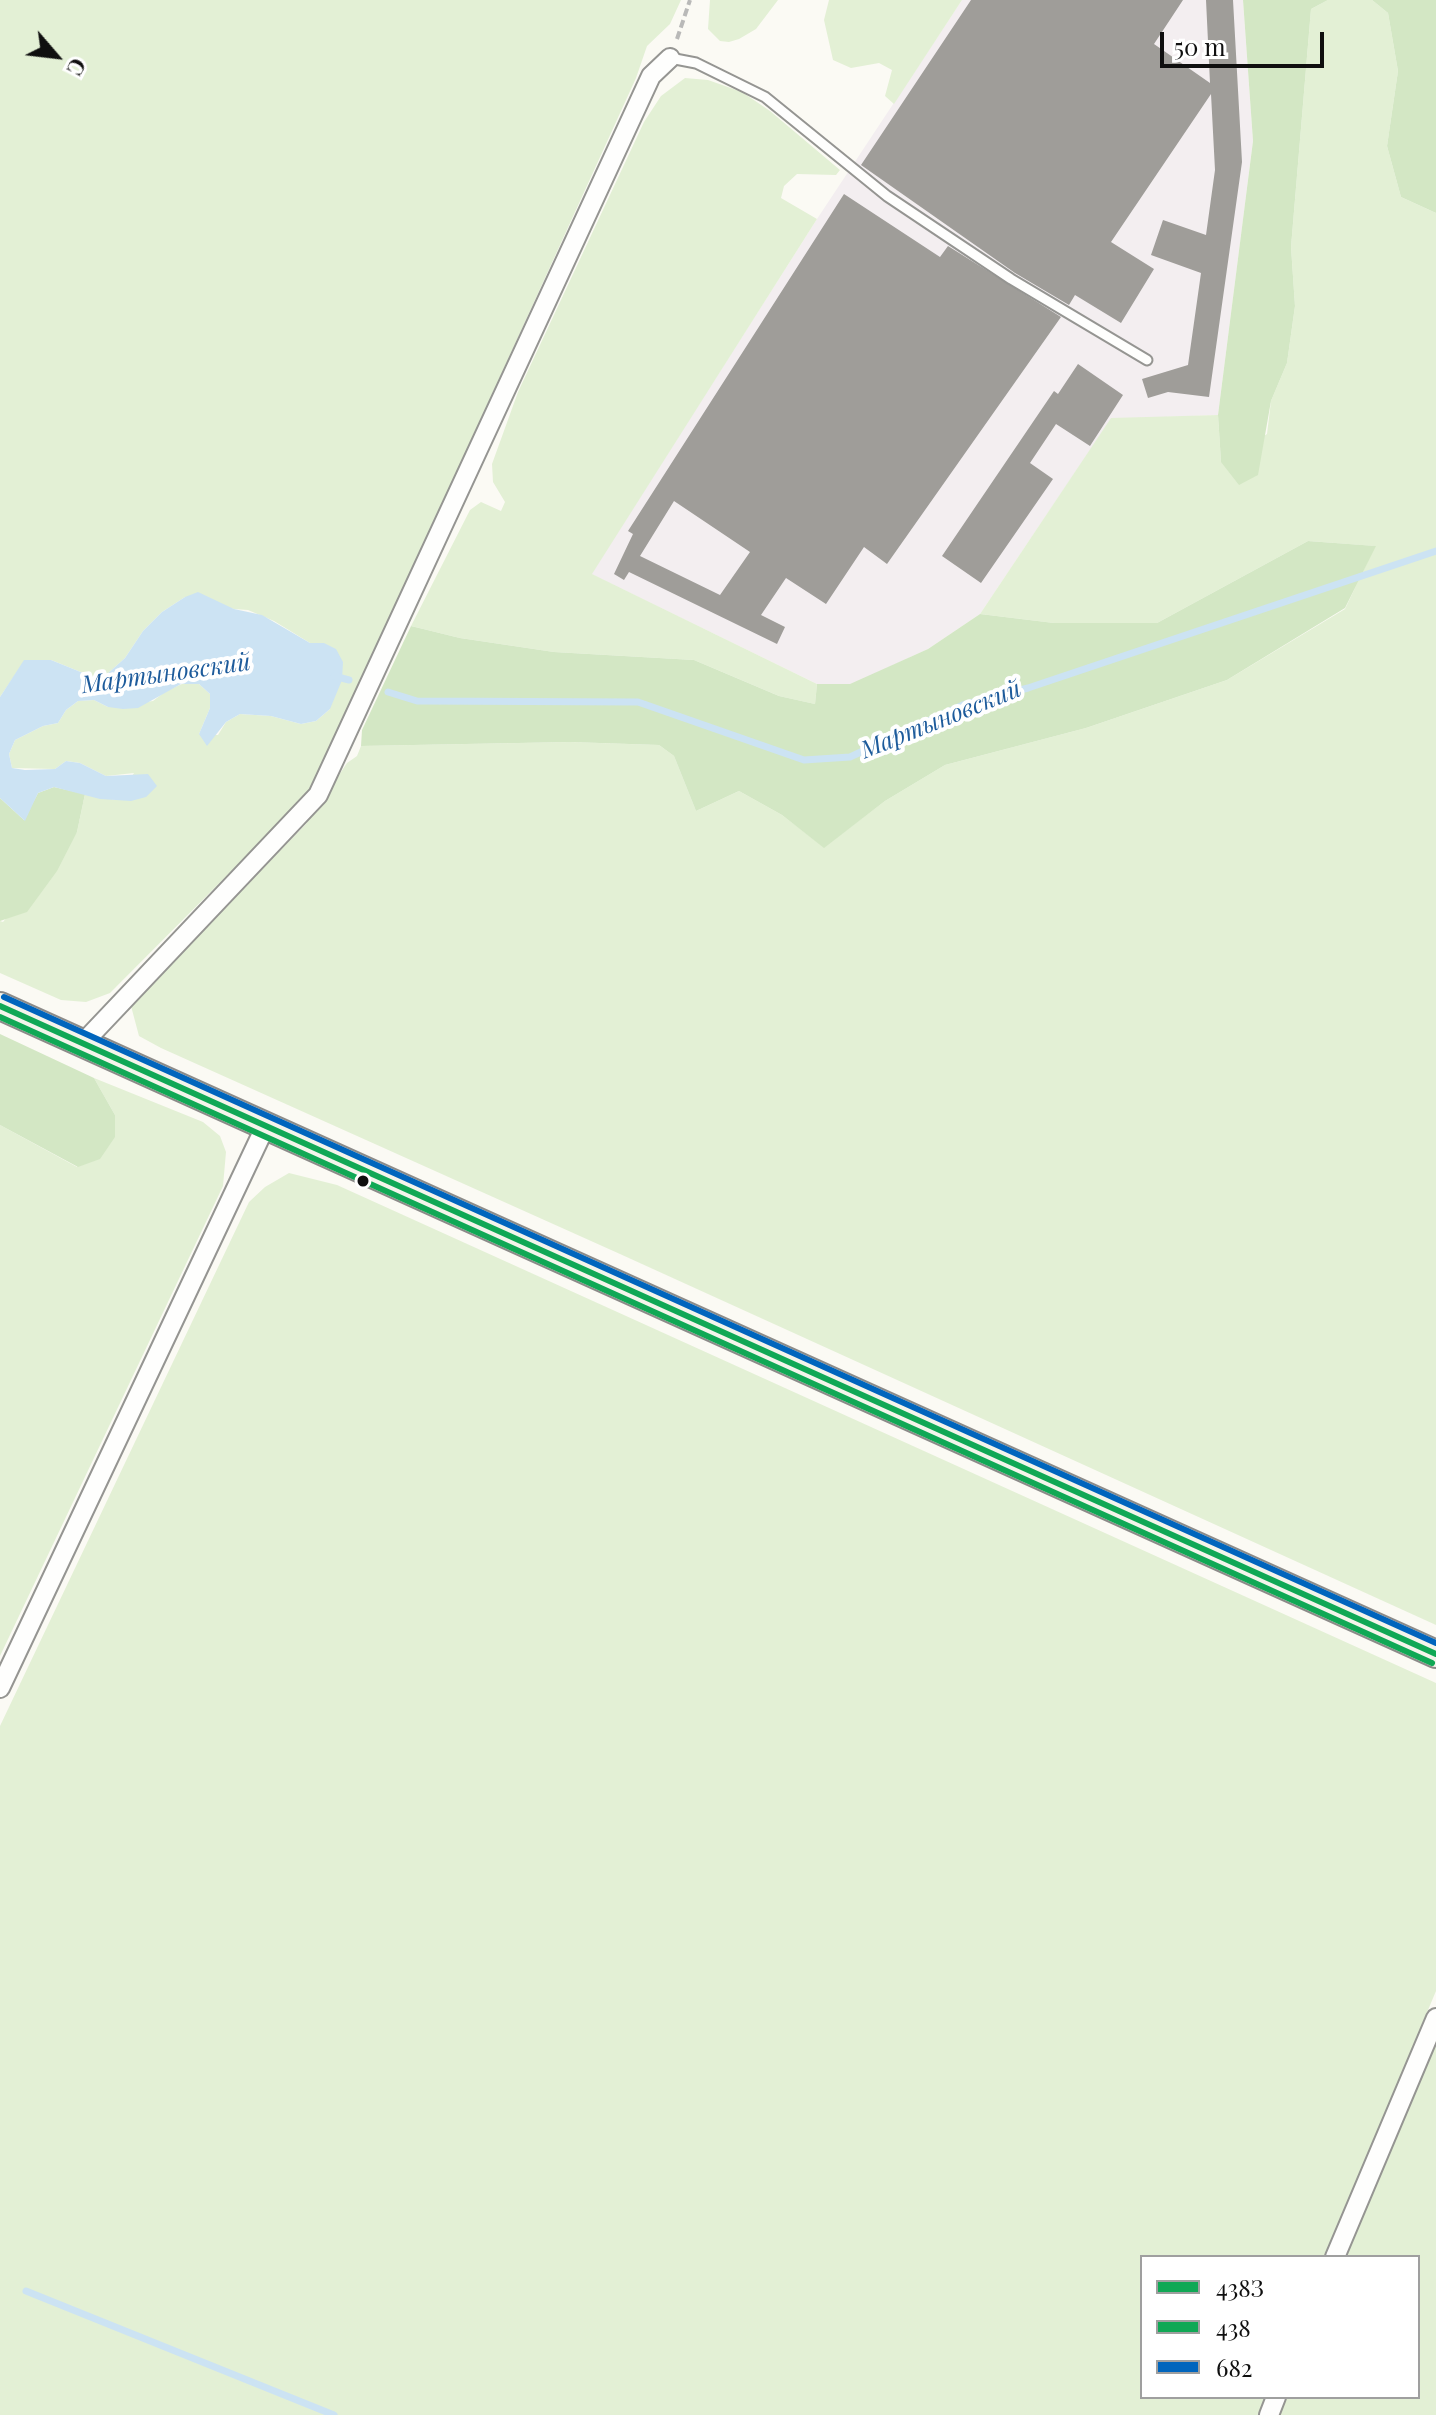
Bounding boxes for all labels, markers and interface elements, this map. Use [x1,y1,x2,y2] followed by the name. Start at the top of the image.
[16,16,96,96] north arrow
[1164,16,1328,66] scale bar
[1174,30,1226,62] text: 50 m
[60,53,94,81] text: С
[80,648,252,700] water label: Мартыновский
[857,675,1025,765] water label: Мартыновский
[355,1173,371,1189] unlabelled marker
[1140,2255,1420,2399] legend
[1216,2271,1264,2303] text: 438З
[1216,2311,1251,2343] text: 438
[1216,2351,1252,2383] text: 682

